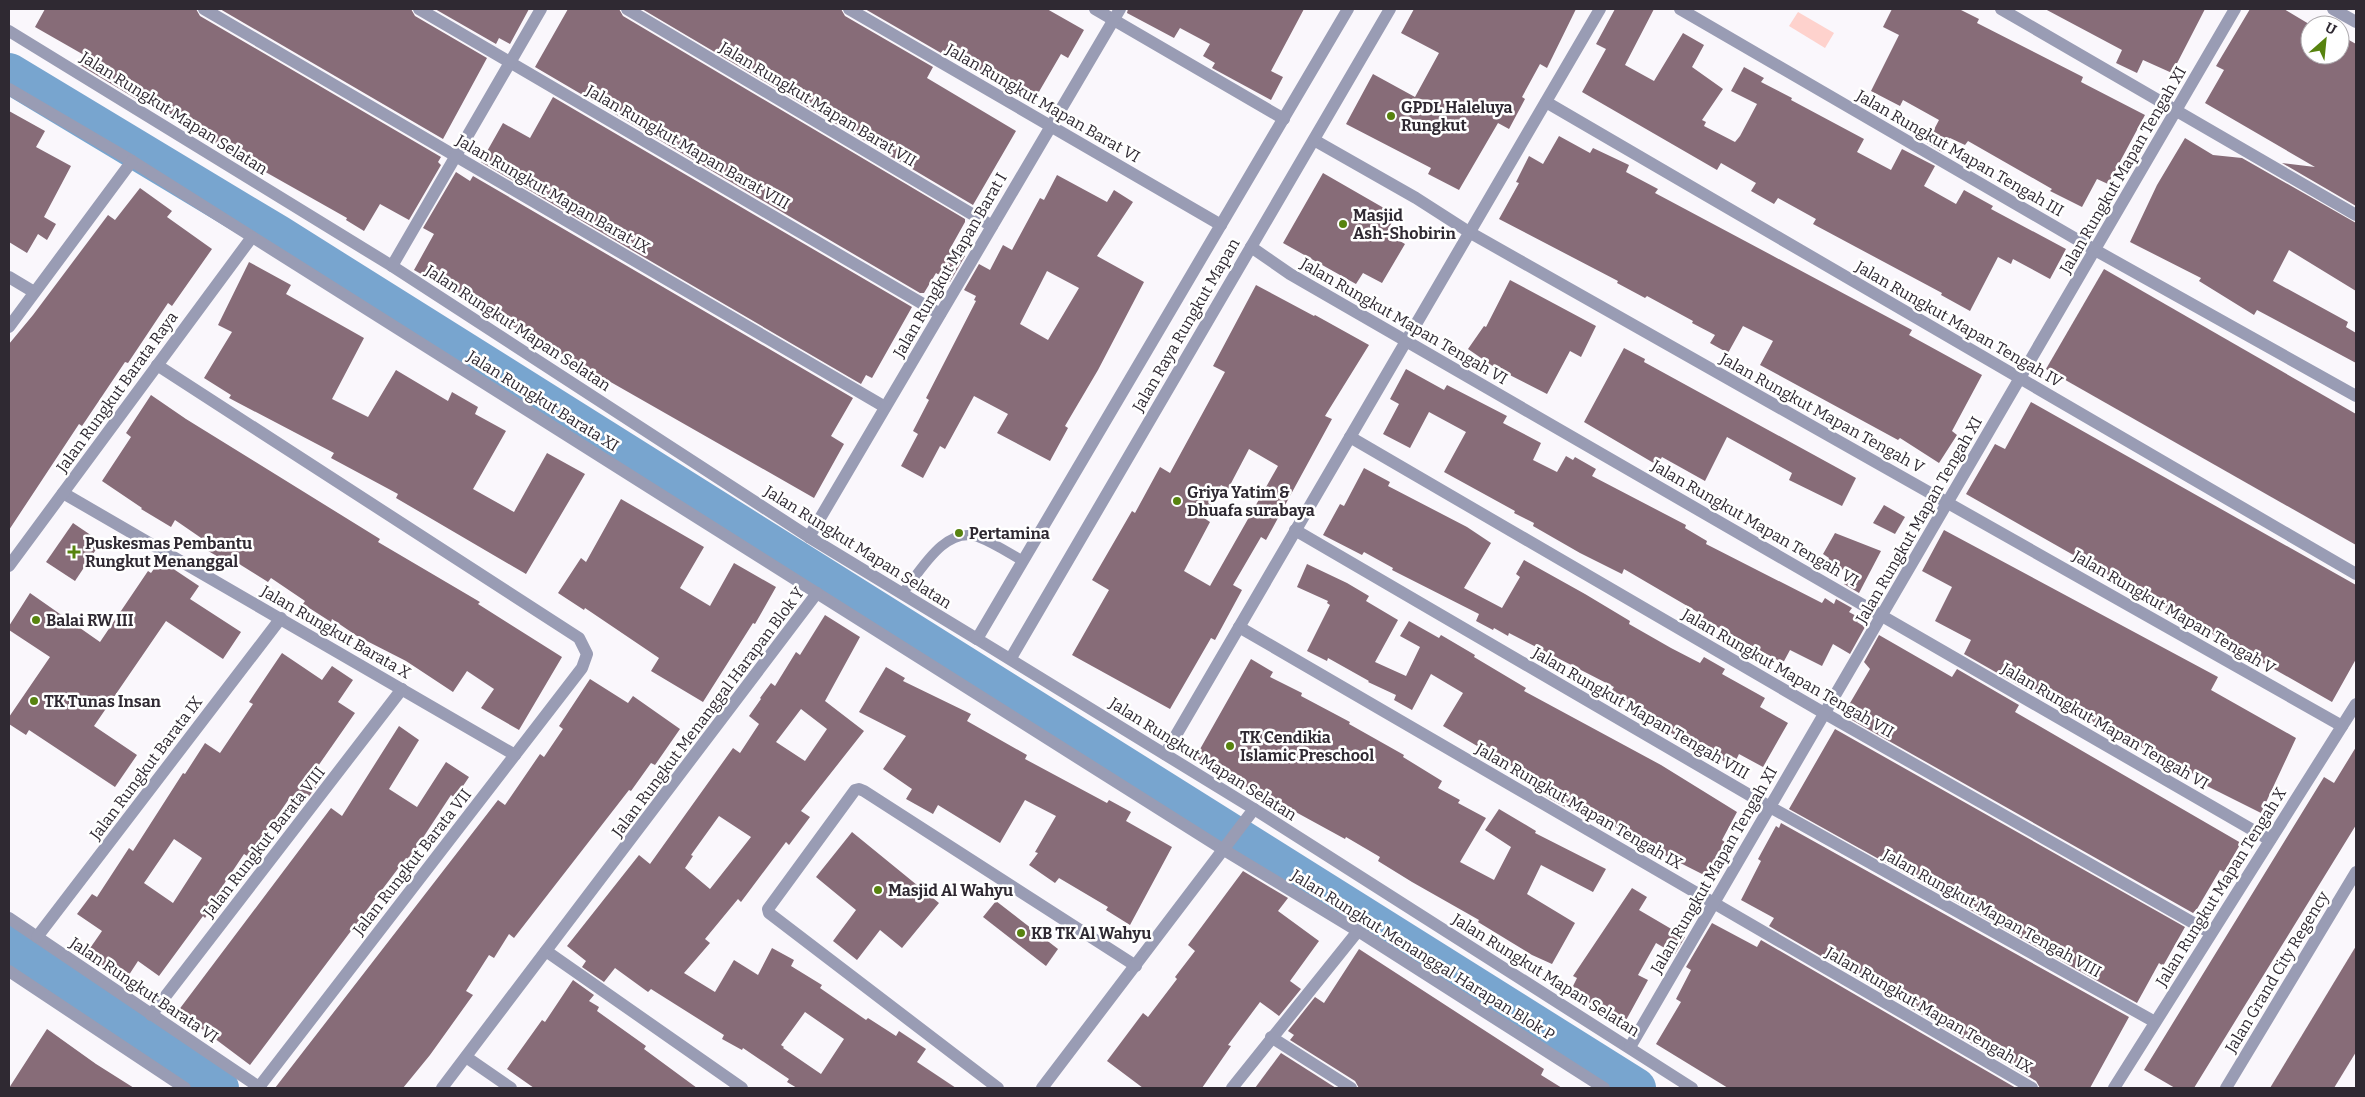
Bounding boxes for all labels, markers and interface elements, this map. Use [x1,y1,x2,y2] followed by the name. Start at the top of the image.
[2300,15,2350,65] north arrow
[2322,19,2340,39] text: U
[715,37,920,170] street label: Jalan Rungkut Mapan Barat VII
[942,39,1143,166] street label: Jalan Rungkut Mapan Barat VI
[76,47,271,179] street label: Jalan Rungkut Mapan Selatan
[2055,63,2190,278] street label: Jalan Rungkut Mapan Tengah XI
[582,80,793,213] street label: Jalan Rungkut Mapan Barat VIII
[1852,85,2067,220] street label: Jalan Rungkut Mapan Tengah III
[1401,98,1513,135] place label: GPDL Haleluya Rungkut
[1385,110,1397,122] marker: GPDL Haleluya Rungkut
[452,130,653,257] street label: Jalan Rungkut Mapan Barat IX
[889,169,1011,362] street label: Jalan Rungkut Mapan Barat I
[1353,206,1456,243] place label: Masjid Ash-Shobirin
[1337,218,1349,230] marker: Masjid Ash-Shobirin
[1128,235,1243,416] street label: Jalan Raya Rungkut Mapan
[1296,253,1511,388] street label: Jalan Rungkut Mapan Tengah VI
[1851,256,2067,392] street label: Jalan Rungkut Mapan Tengah IV
[421,260,614,395] street label: Jalan Rungkut Mapan Selatan
[52,308,182,477] street label: Jalan Rungkut Barata Raya
[463,346,622,455] street label: Jalan Rungkut Barata XI
[1716,348,1928,478] street label: Jalan Rungkut Mapan Tengah V
[1851,413,1986,628] street label: Jalan Rungkut Mapan Tengah XI
[1647,455,1862,590] street label: Jalan Rungkut Mapan Tengah VI
[760,481,955,613] street label: Jalan Rungkut Mapan Selatan
[1187,483,1315,520] place label: Griya Yatim & Dhuafa surabaya
[1171,495,1183,507] marker: Griya Yatim & Dhuafa surabaya
[969,524,1050,543] place label: Pertamina
[953,527,965,539] marker: Pertamina
[85,534,252,571] place label: Puskesmas Pembantu Rungkut Menanggal
[67,545,81,559] marker: Puskesmas Pembantu Rungkut Menanggal
[2069,546,2279,678] street label: Jalan Rungkut Mapan Tengah V
[257,581,414,683] street label: Jalan Rungkut Barata X
[607,583,809,841] street label: Jalan Rungkut Menanggal Harapan Blok Y
[1678,604,1897,742] street label: Jalan Rungkut Mapan Tengah VII
[46,611,134,630] place label: Balai RW III
[30,614,42,626] marker: Balai RW III
[1528,643,1753,783] street label: Jalan Rungkut Mapan Tengah VIII
[1997,658,2212,793] street label: Jalan Rungkut Mapan Tengah VI
[44,692,162,711] place label: TK Tunas Insan
[85,692,206,844] street label: Jalan Rungkut Barata IX
[1105,693,1300,825] street label: Jalan Rungkut Mapan Selatan
[28,695,40,707] marker: TK Tunas Insan
[1240,728,1374,765] place label: TK Cendikia Islamic Preschool
[1471,738,1686,873] street label: Jalan Rungkut Mapan Tengah IX
[1224,740,1236,752] marker: TK Cendikia Islamic Preschool
[199,763,329,922] street label: Jalan Rungkut Barata VIII
[1646,763,1781,978] street label: Jalan Rungkut Mapan Tengah XI
[2151,784,2290,991] street label: Jalan Rungkut Mapan Tengah X
[348,785,475,940] street label: Jalan Rungkut Barata VII
[1878,844,2105,981] street label: Jalan Rungkut Mapan Tengah VIII
[1287,865,1558,1044] street label: Jalan Rungkut Menanggal Harapan Blok P
[888,881,1013,900] place label: Masjid Al Wahyu
[872,884,884,896] marker: Masjid Al Wahyu
[2221,887,2333,1057] street label: Jalan Grand City Regency
[1448,909,1643,1041] street label: Jalan Rungkut Mapan Selatan
[1031,924,1151,943] place label: KB TK Al Wahyu
[1015,927,1027,939] marker: KB TK Al Wahyu
[65,933,222,1047] street label: Jalan Rungkut Barata VI
[1821,942,2036,1077] street label: Jalan Rungkut Mapan Tengah IX

